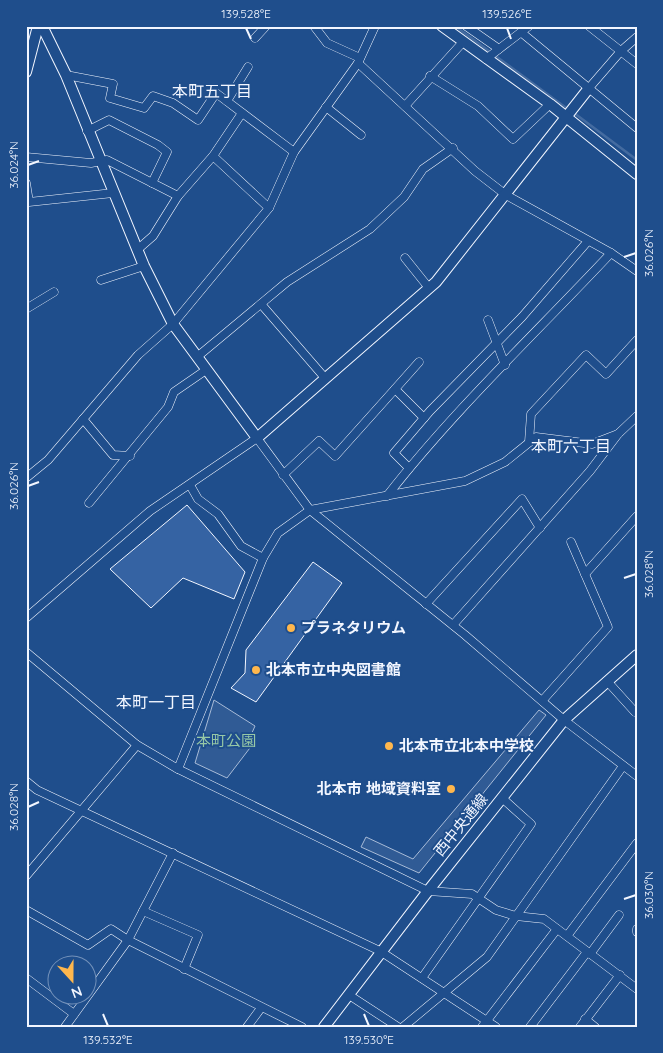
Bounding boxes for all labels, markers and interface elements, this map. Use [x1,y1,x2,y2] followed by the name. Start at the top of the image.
[221,6,271,21] text: 139.528°E
[482,6,532,21] text: 139.526°E
[172,81,252,101] district label: 本町五丁目
[6,141,21,189] text: 36.024°N
[641,229,656,277] text: 36.026°N
[531,436,611,456] district label: 本町六丁目
[6,462,21,510] text: 36.026°N
[641,550,656,598] text: 36.028°N
[301,618,406,637] place label: プラネタリウム
[285,622,297,634] marker: プラネタリウム
[266,660,401,679] place label: 北本市立中央図書館
[250,664,262,676] marker: 北本市立中央図書館
[116,692,196,712] district label: 本町一丁目
[196,731,256,750] park label: 本町公園
[399,736,534,755] place label: 北本市立北本中学校
[383,740,395,752] marker: 北本市立北本中学校
[317,779,441,798] place label: 北本市 地域資料室
[6,783,21,831] text: 36.028°N
[445,783,457,795] marker: 北本市 地域資料室
[430,790,492,860] street label: 西中央通線
[641,871,656,919] text: 36.030°N
[48,956,98,1006] north arrow
[69,982,85,1002] text: N
[83,1032,133,1047] text: 139.532°E
[344,1032,394,1047] text: 139.530°E

